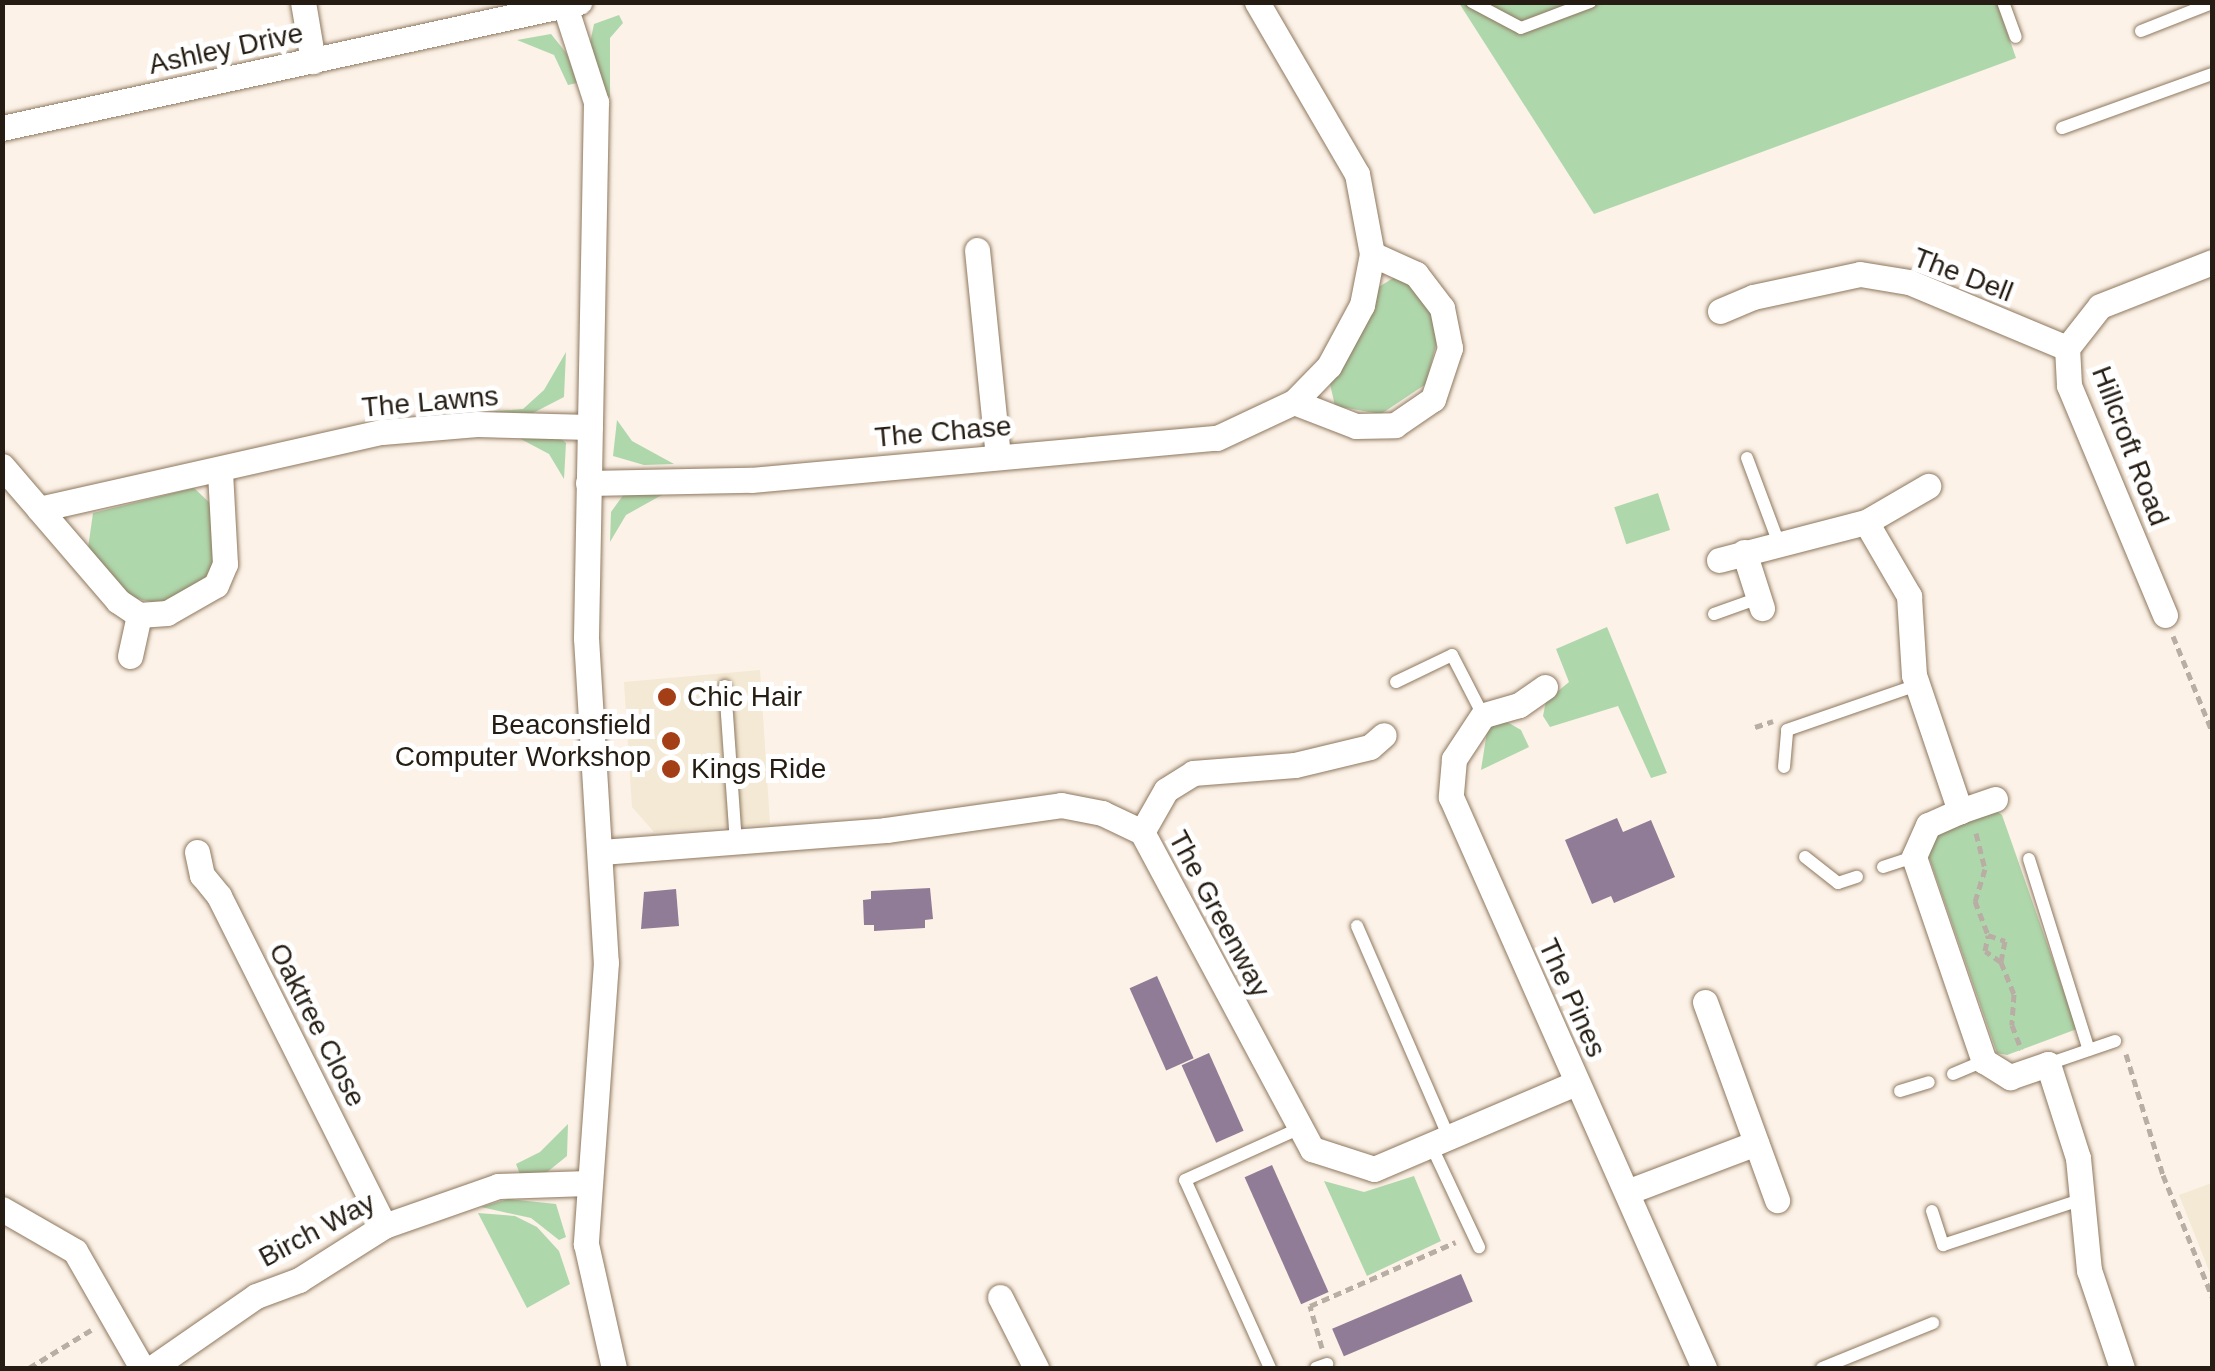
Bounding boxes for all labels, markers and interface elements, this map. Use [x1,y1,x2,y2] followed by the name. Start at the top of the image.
[146,16,306,82] street label: Ashley Drive
[1908,241,2018,309] street label: The Dell
[2084,362,2176,530] street label: Hillcroft Road
[360,379,500,425] street label: The Lawns
[873,409,1013,455] street label: The Chase
[687,680,802,714] place label: Chic Hair
[656,686,678,708] marker: Chic Hair
[395,708,651,774] place label: Beaconsfield Computer Workshop
[660,730,682,752] marker: Beaconsfield Computer Workshop
[691,752,826,786] place label: Kings Ride
[660,758,682,780] marker: Kings Ride
[1161,825,1277,1003] street label: The Greenway
[1531,934,1613,1062] street label: The Pines
[261,938,373,1112] street label: Oaktree Close
[253,1185,381,1275] street label: Birch Way

